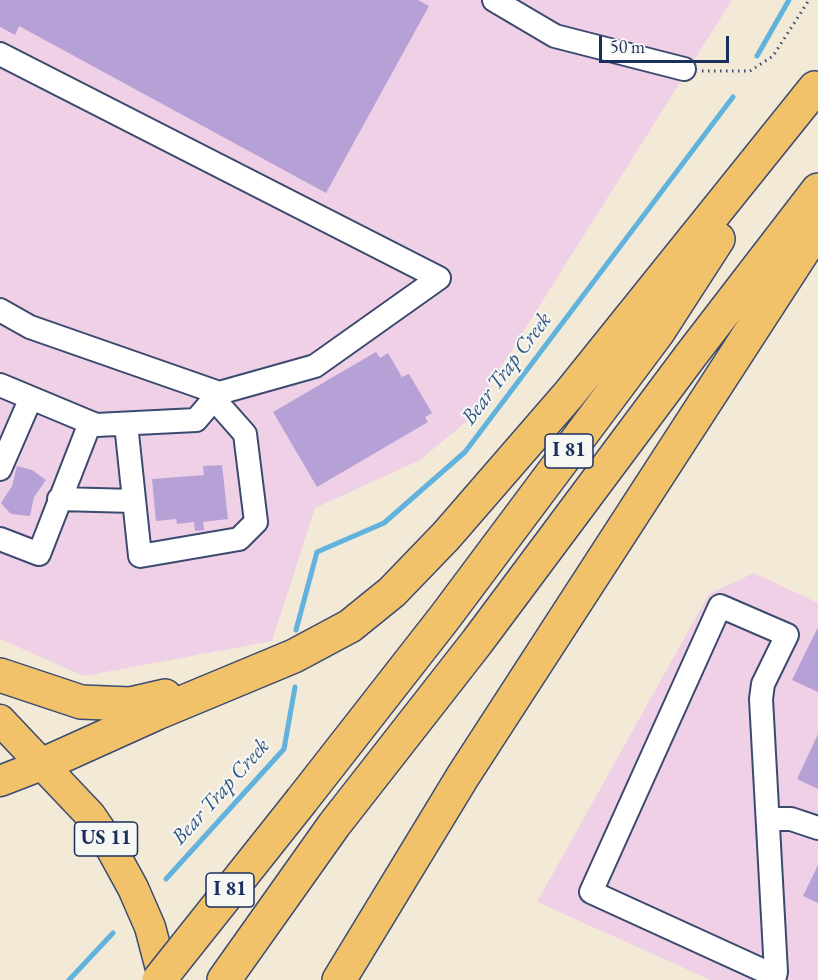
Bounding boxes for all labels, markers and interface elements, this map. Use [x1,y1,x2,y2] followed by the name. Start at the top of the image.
[602,24,732,62] scale bar
[610,35,645,58] text: 50 m
[456,308,558,430] water label: Bear Trap Creek
[545,434,593,468] road number: I 81
[166,733,276,851] water label: Bear Trap Creek
[74,822,138,856] road number: US 11
[206,873,254,907] road number: I 81

